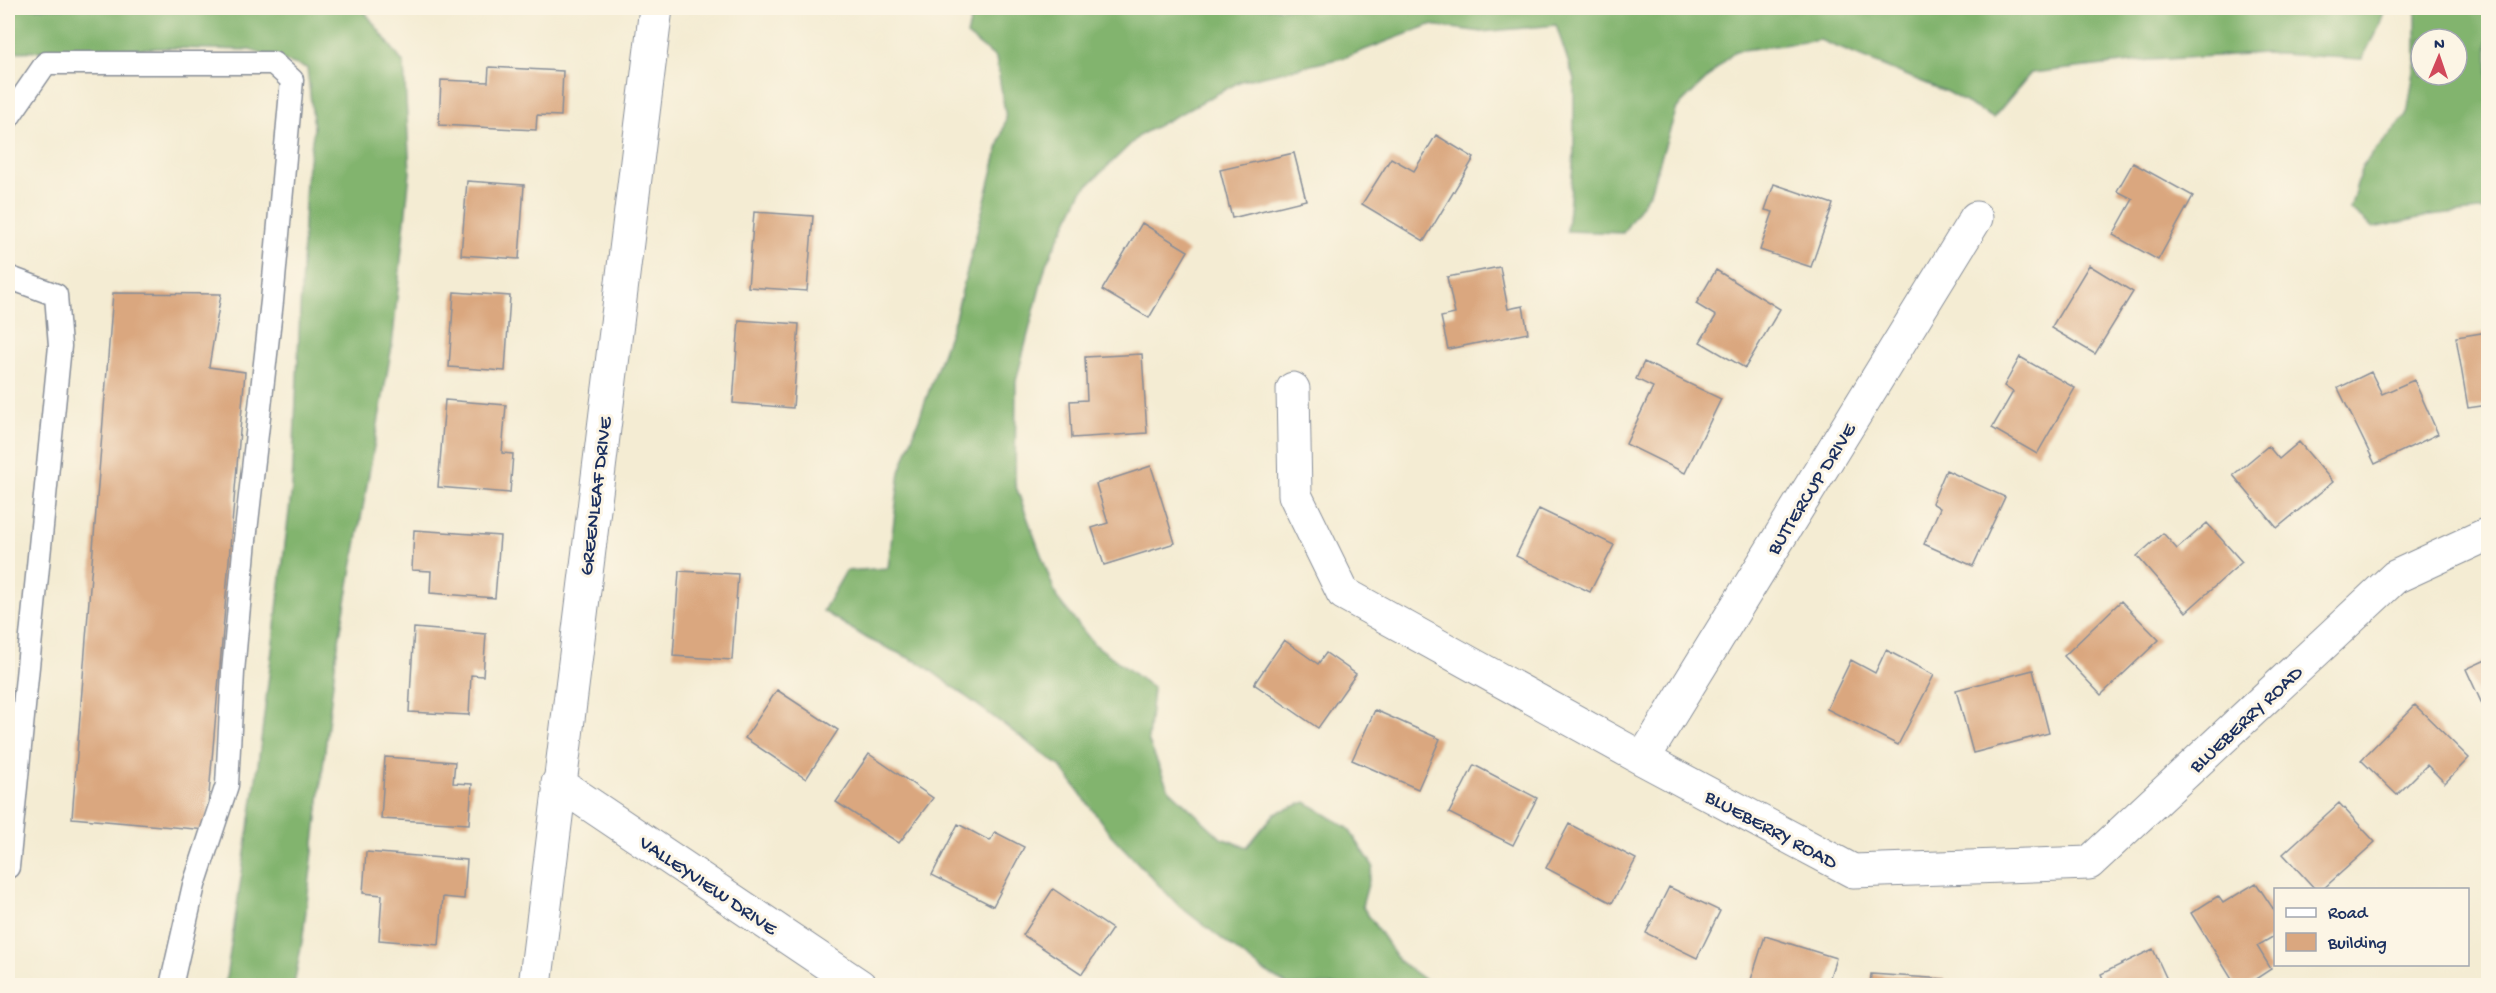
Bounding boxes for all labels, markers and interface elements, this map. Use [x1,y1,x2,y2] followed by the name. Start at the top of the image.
[2409,27,2469,87] north arrow
[2434,36,2446,55] text: N
[576,414,619,577] street label: GREENLEAF DRIVE
[1763,419,1863,560] street label: BUTTERCUP DRIVE
[2185,662,2310,780] street label: BLUEBERRY ROAD
[1699,786,1841,876] street label: BLUEBERRY ROAD
[633,832,782,942] street label: VALLEYVIEW DRIVE
[2274,888,2469,966] legend
[2328,904,2369,925] text: Road
[2327,934,2387,955] text: Building

